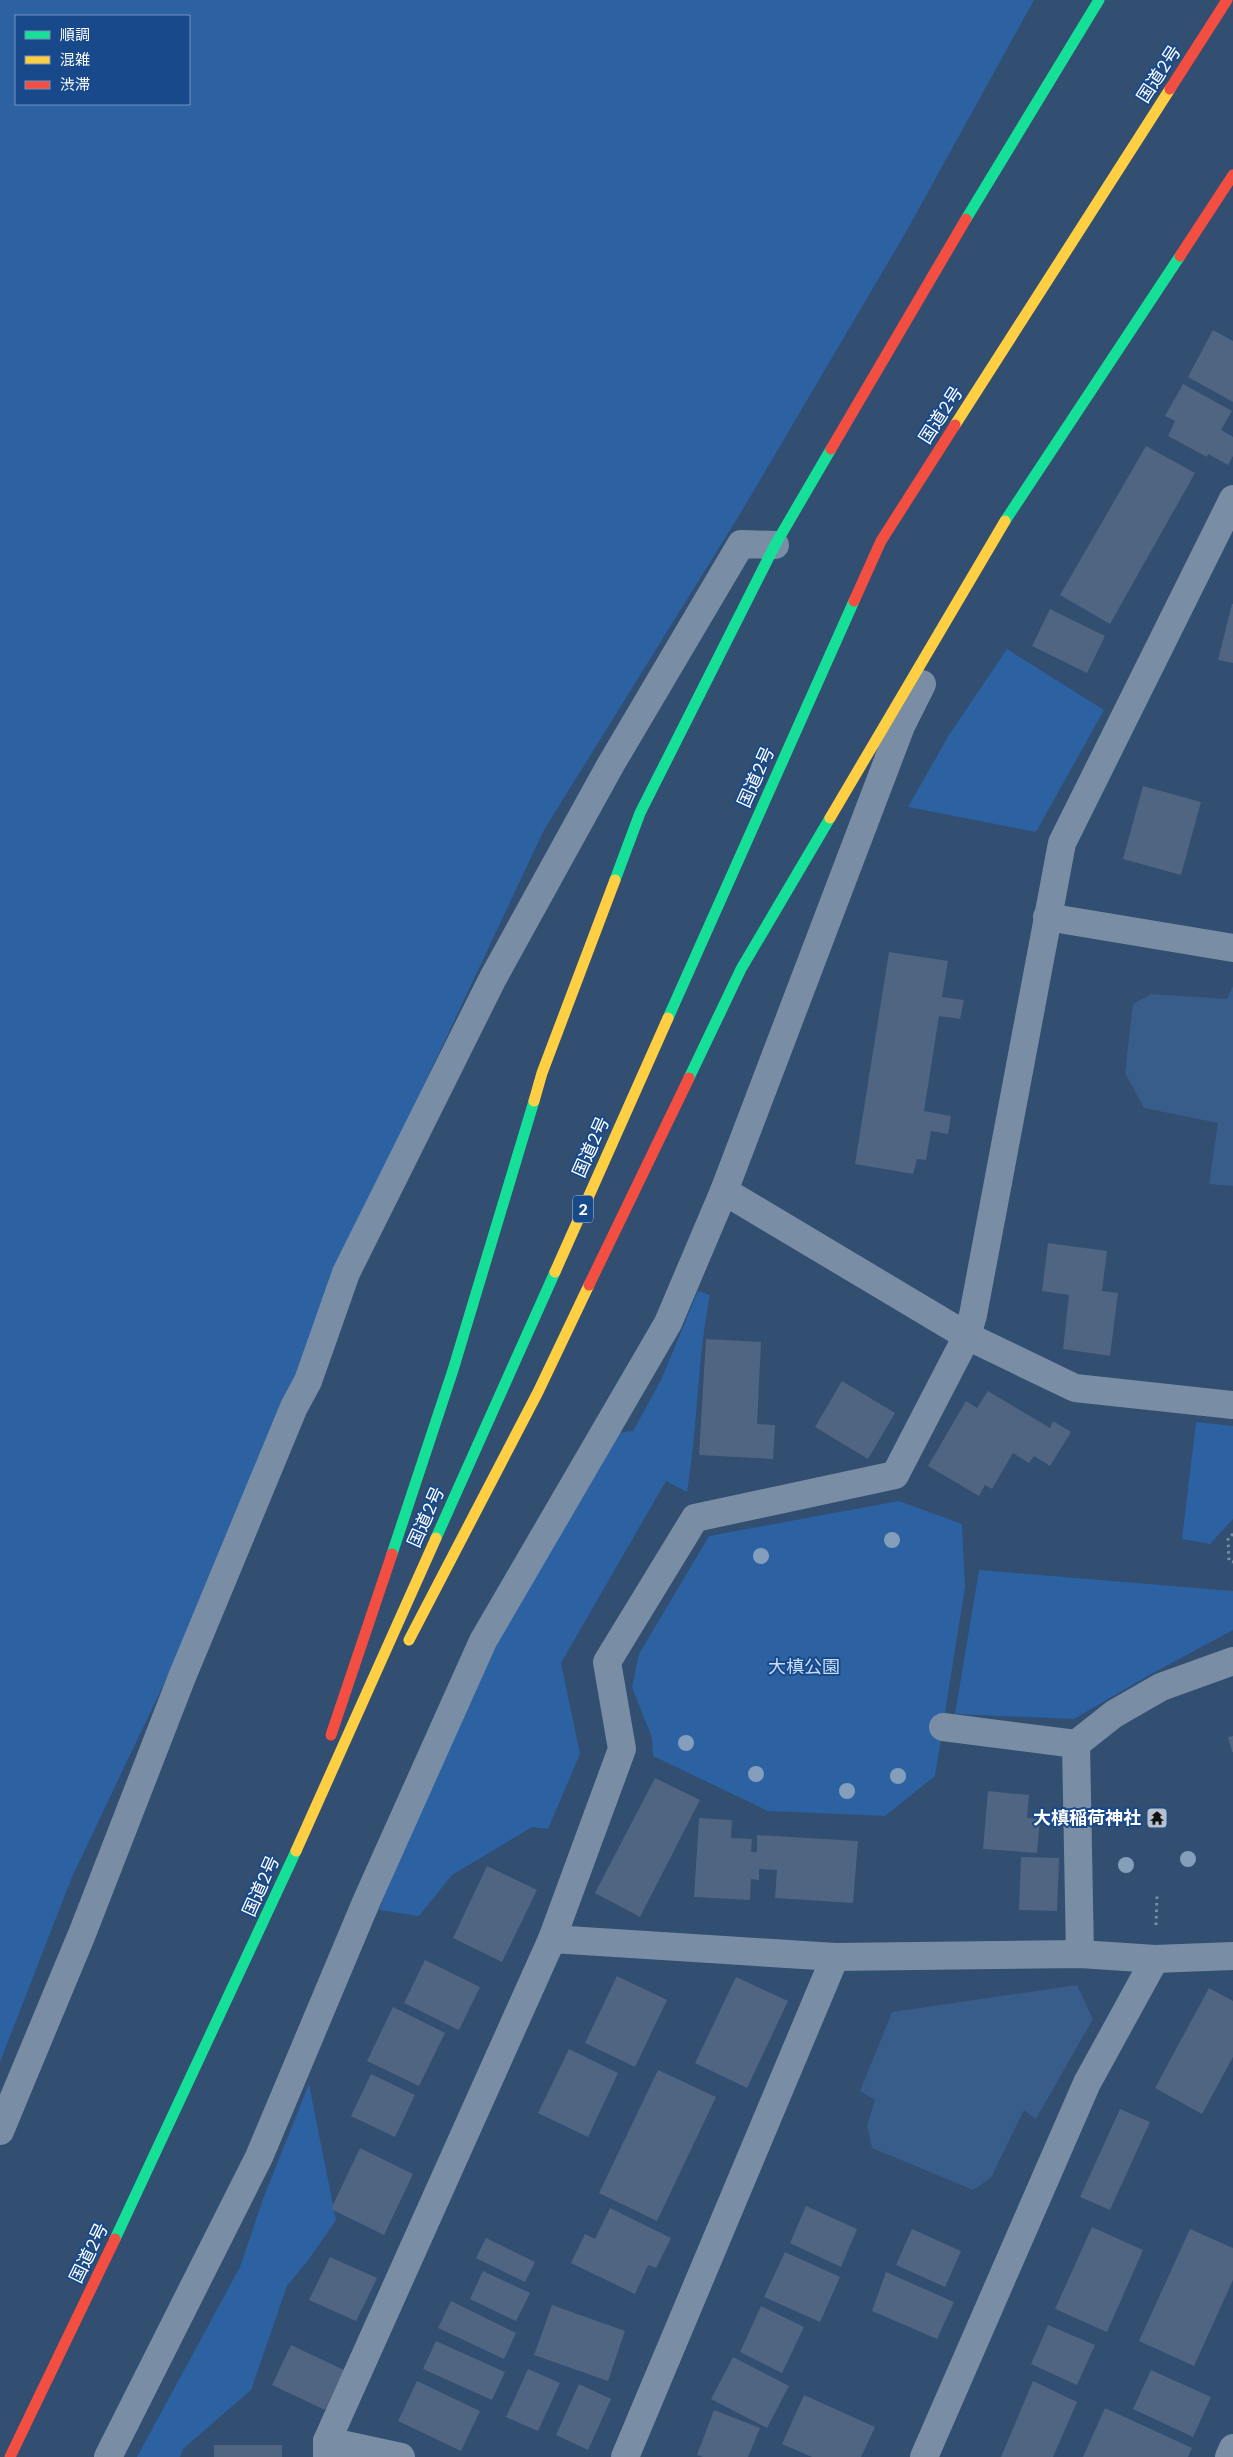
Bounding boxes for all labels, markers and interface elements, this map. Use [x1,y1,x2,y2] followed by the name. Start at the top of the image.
[15,15,190,105] legend
[60,25,90,45] text: 順調
[1131,40,1187,108] street label: 国道2号
[60,50,90,70] text: 混雑
[60,75,90,95] text: 渋滞
[913,381,969,449] street label: 国道2号
[732,743,780,811] street label: 国道2号
[567,1113,615,1181] street label: 国道2号
[573,1196,593,1222] road number: 2
[402,1483,450,1551] street label: 国道2号
[768,1655,840,1679] park label: 大槙公園
[1033,1806,1141,1830] place label: 大槙稲荷神社
[1145,1806,1169,1830] temple icon: 大槙稲荷神社
[237,1852,285,1920] street label: 国道2号
[64,2219,114,2287] street label: 国道2号

